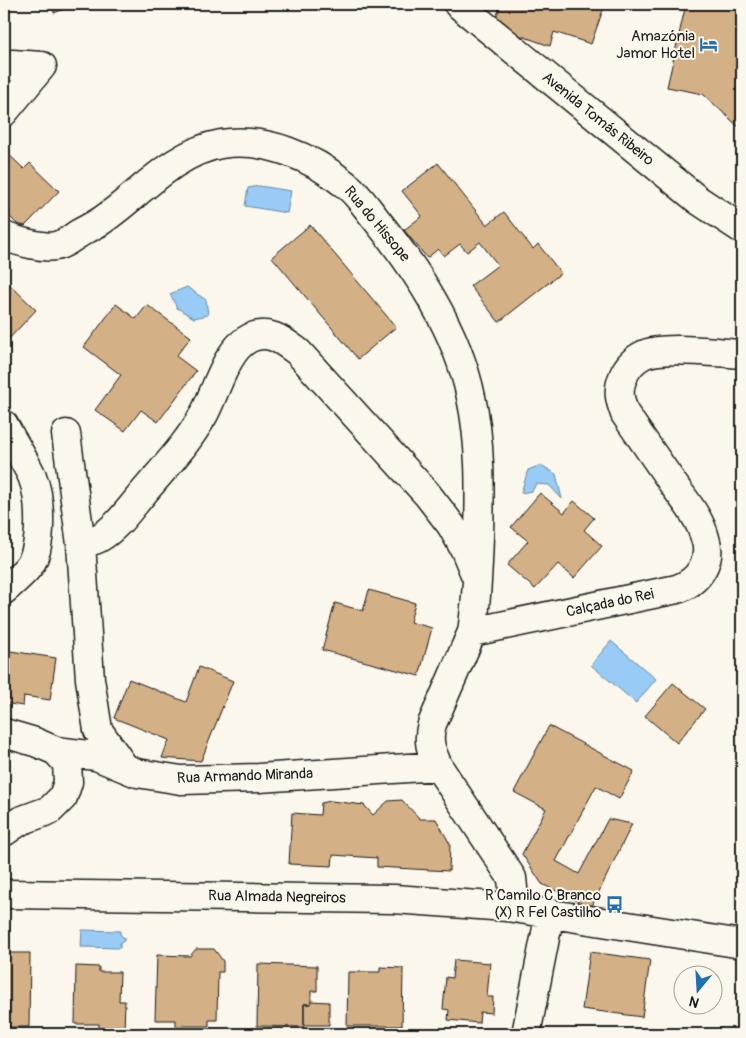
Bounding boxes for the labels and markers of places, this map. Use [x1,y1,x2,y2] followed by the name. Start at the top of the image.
[616,27,695,63] place label: Amazónia Jamor Hotel
[699,35,719,55] hotel icon: Amazónia Jamor Hotel
[485,886,601,922] place label: R Camilo C Branco (X) R Fel Castilho
[605,894,625,914] bus stop icon: R Camilo C Branco (X) R Fel Castilho

